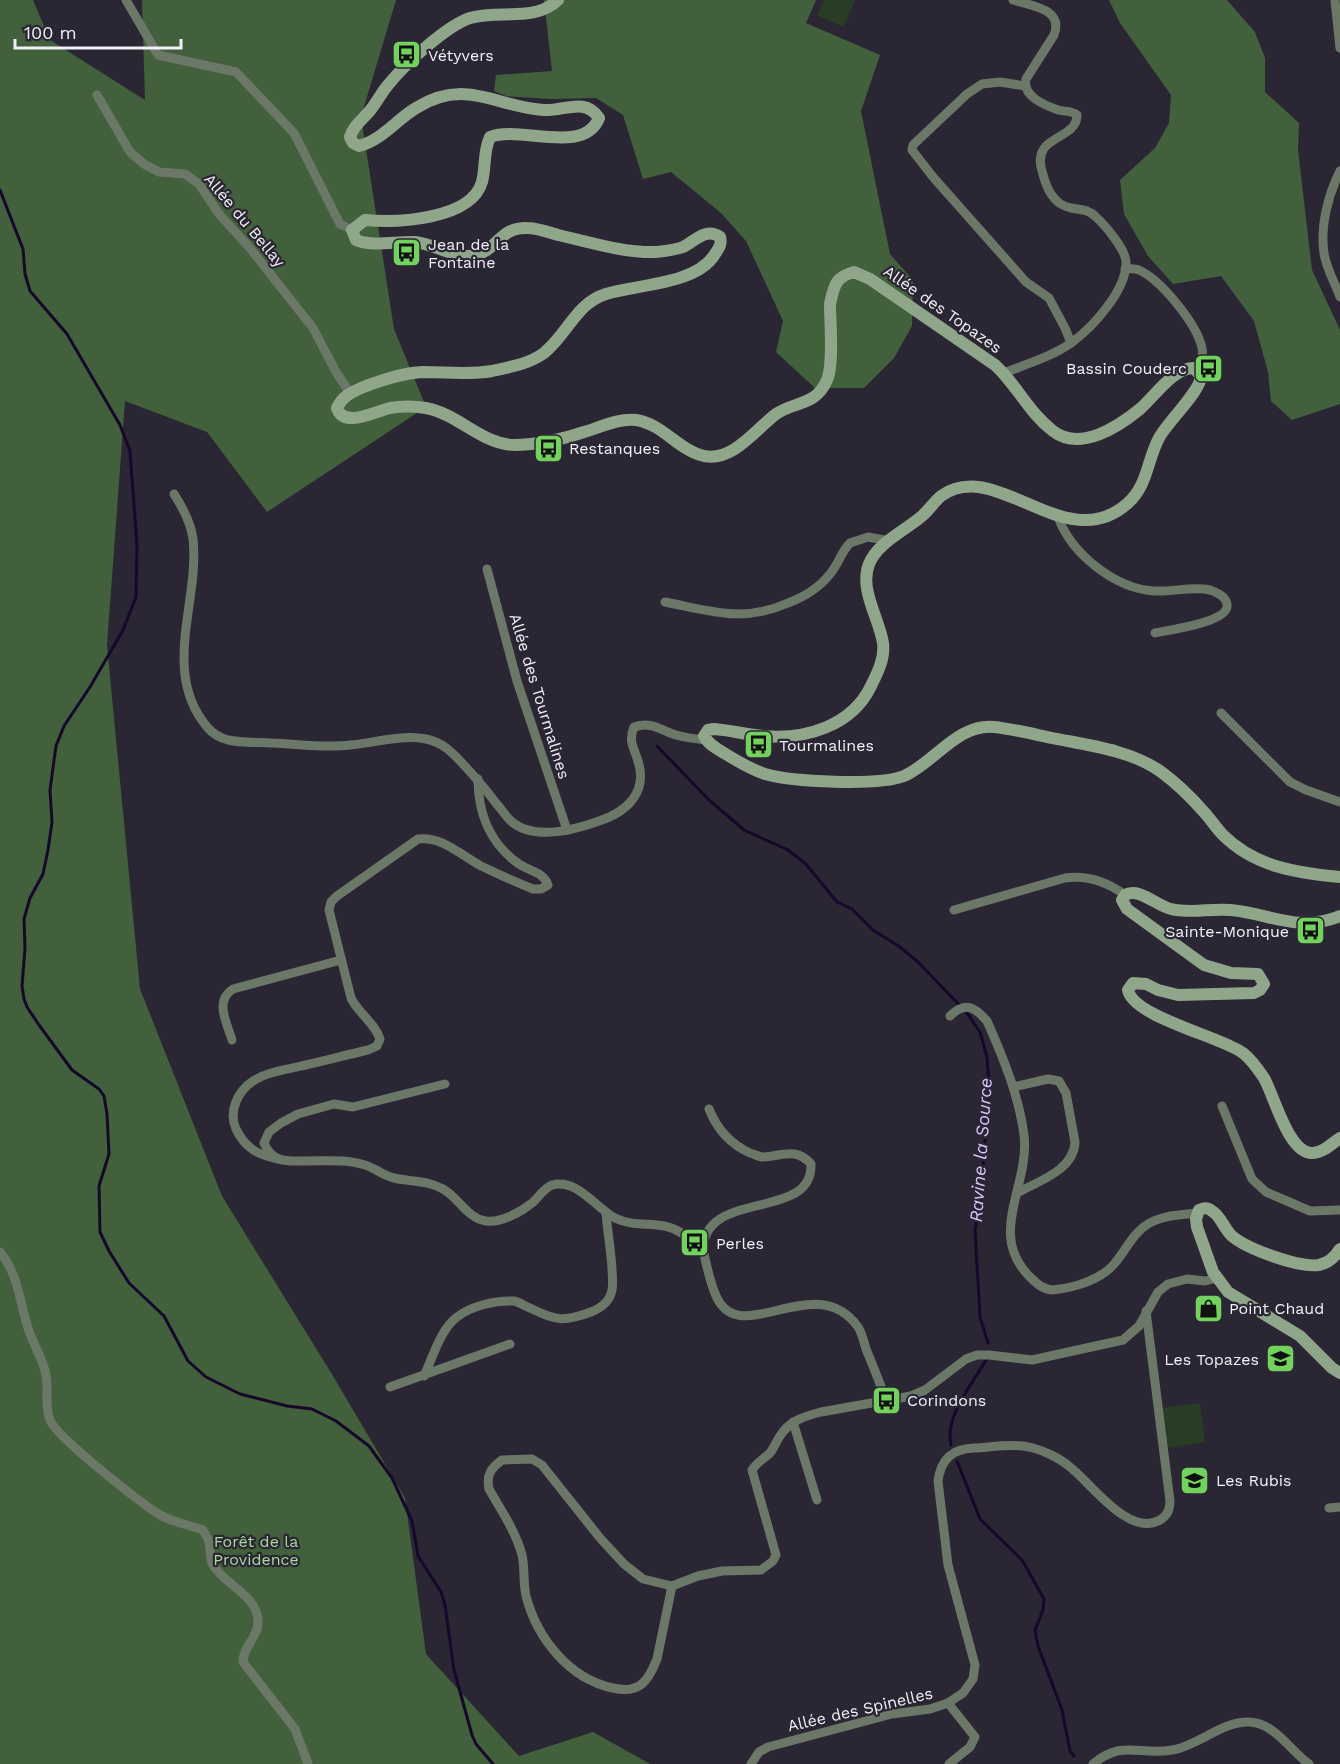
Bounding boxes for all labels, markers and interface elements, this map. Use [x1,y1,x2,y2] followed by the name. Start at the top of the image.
[15,12,182,50] scale bar
[24,22,77,43] text: 100 m
[391,39,423,71] bus stop icon: Vétyvers
[428,46,494,65] place label: Vétyvers
[200,170,290,271] street label: Allée du Bellay
[428,235,509,272] place label: Jean de la Fontaine
[391,237,423,269] bus stop icon: Jean de la Fontaine
[880,262,1005,357] street label: Allée des Topazes
[1192,352,1224,384] bus stop icon: Bassin Couderc
[1066,359,1187,378] place label: Bassin Couderc
[532,432,564,464] bus stop icon: Restanques
[569,439,660,458] place label: Restanques
[505,611,574,781] street label: Allée des Tourmalines
[742,729,774,761] bus stop icon: Tourmalines
[779,736,874,755] place label: Tourmalines
[1294,915,1326,947] bus stop icon: Sainte-Monique
[1165,922,1289,941] place label: Sainte-Monique
[965,1077,996,1223] water label: Ravine la Source
[679,1227,711,1259] bus stop icon: Perles
[716,1234,764,1253] place label: Perles
[1192,1292,1224,1324] shop icon: Point Chaud
[1229,1299,1324,1318] place label: Point Chaud
[1264,1343,1296,1375] school or university icon: Les Topazes
[1164,1350,1259,1369] place label: Les Topazes
[870,1384,902,1416] bus stop icon: Corindons
[907,1391,986,1410] place label: Corindons
[1179,1464,1211,1496] school or university icon: Les Rubis
[1216,1471,1292,1490] place label: Les Rubis
[213,1532,299,1569] park label: Forêt de la Providence
[786,1684,935,1735] street label: Allée des Spinelles

